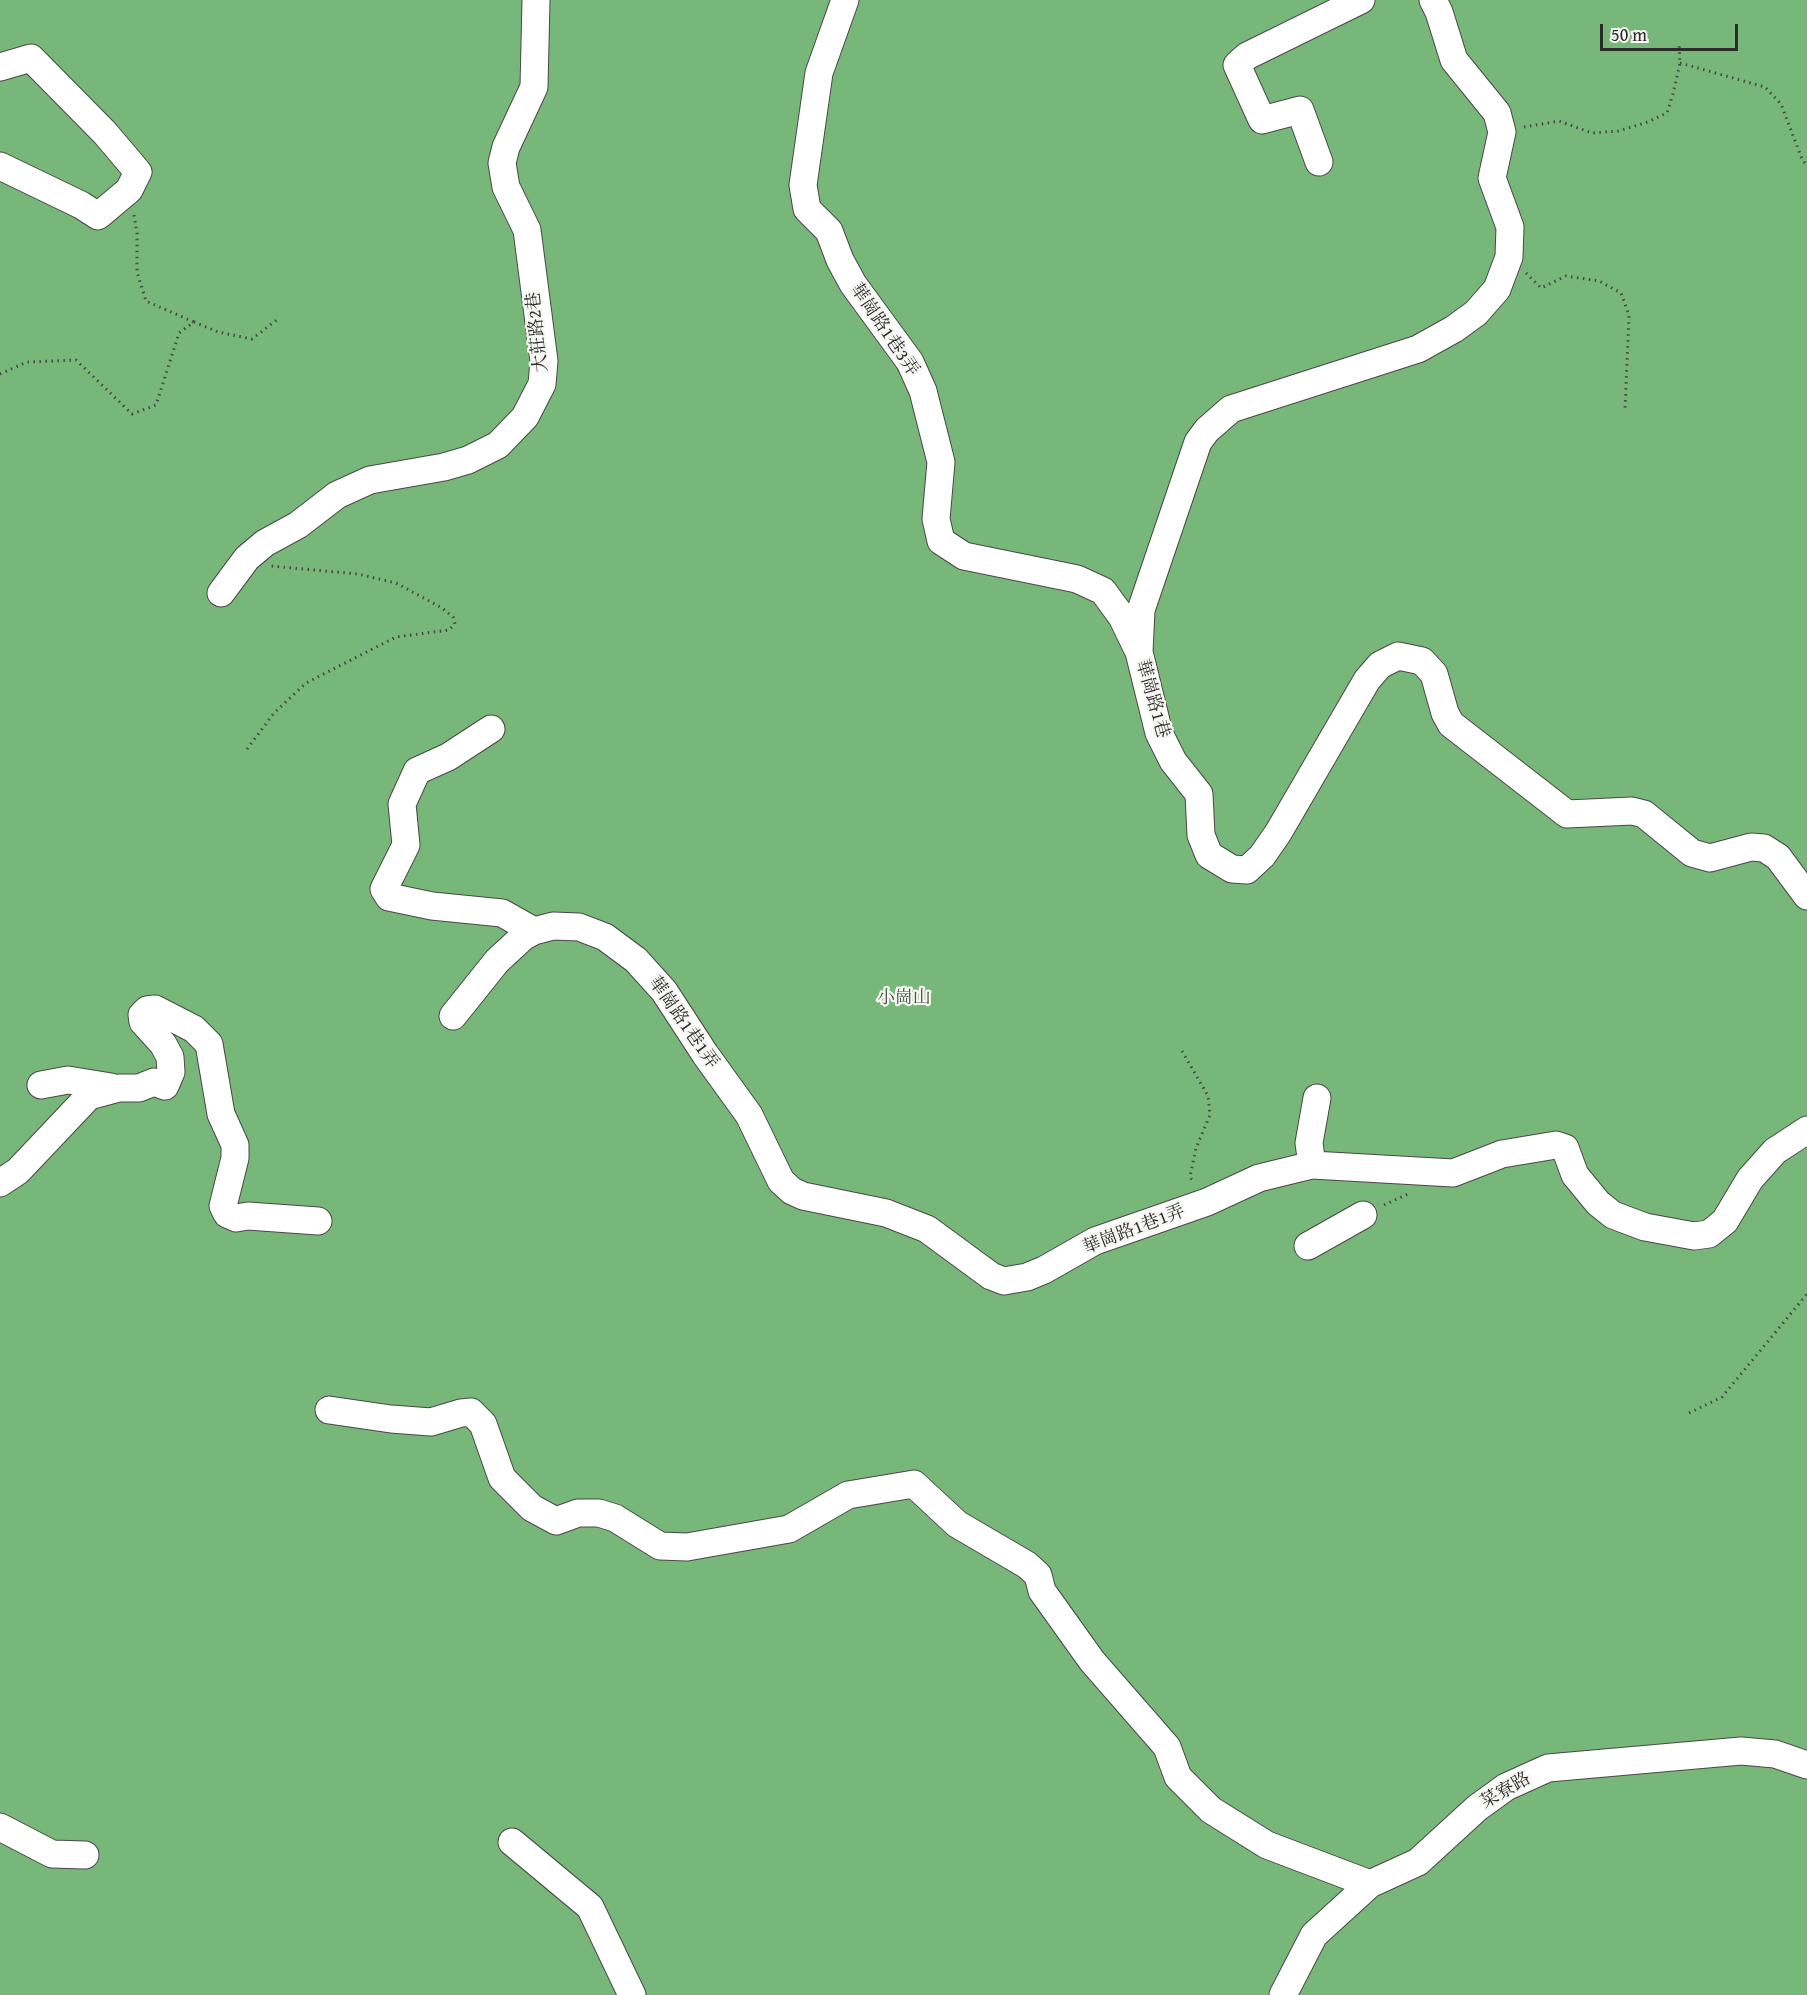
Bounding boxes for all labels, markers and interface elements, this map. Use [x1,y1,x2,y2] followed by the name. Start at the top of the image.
[1603,12,1741,50] scale bar
[1611,21,1647,48] text: 50 m
[845,279,923,381] street label: 華崗路1巷3弄
[523,291,553,373] street label: 大莊路2巷
[1131,657,1173,741] street label: 華崗路1巷
[643,973,723,1073] street label: 華崗路1巷1弄
[877,987,931,1009] park label: 小崗山
[1080,1201,1188,1259] street label: 華崗路1巷1弄
[1477,1768,1535,1814] street label: 菜寮路

